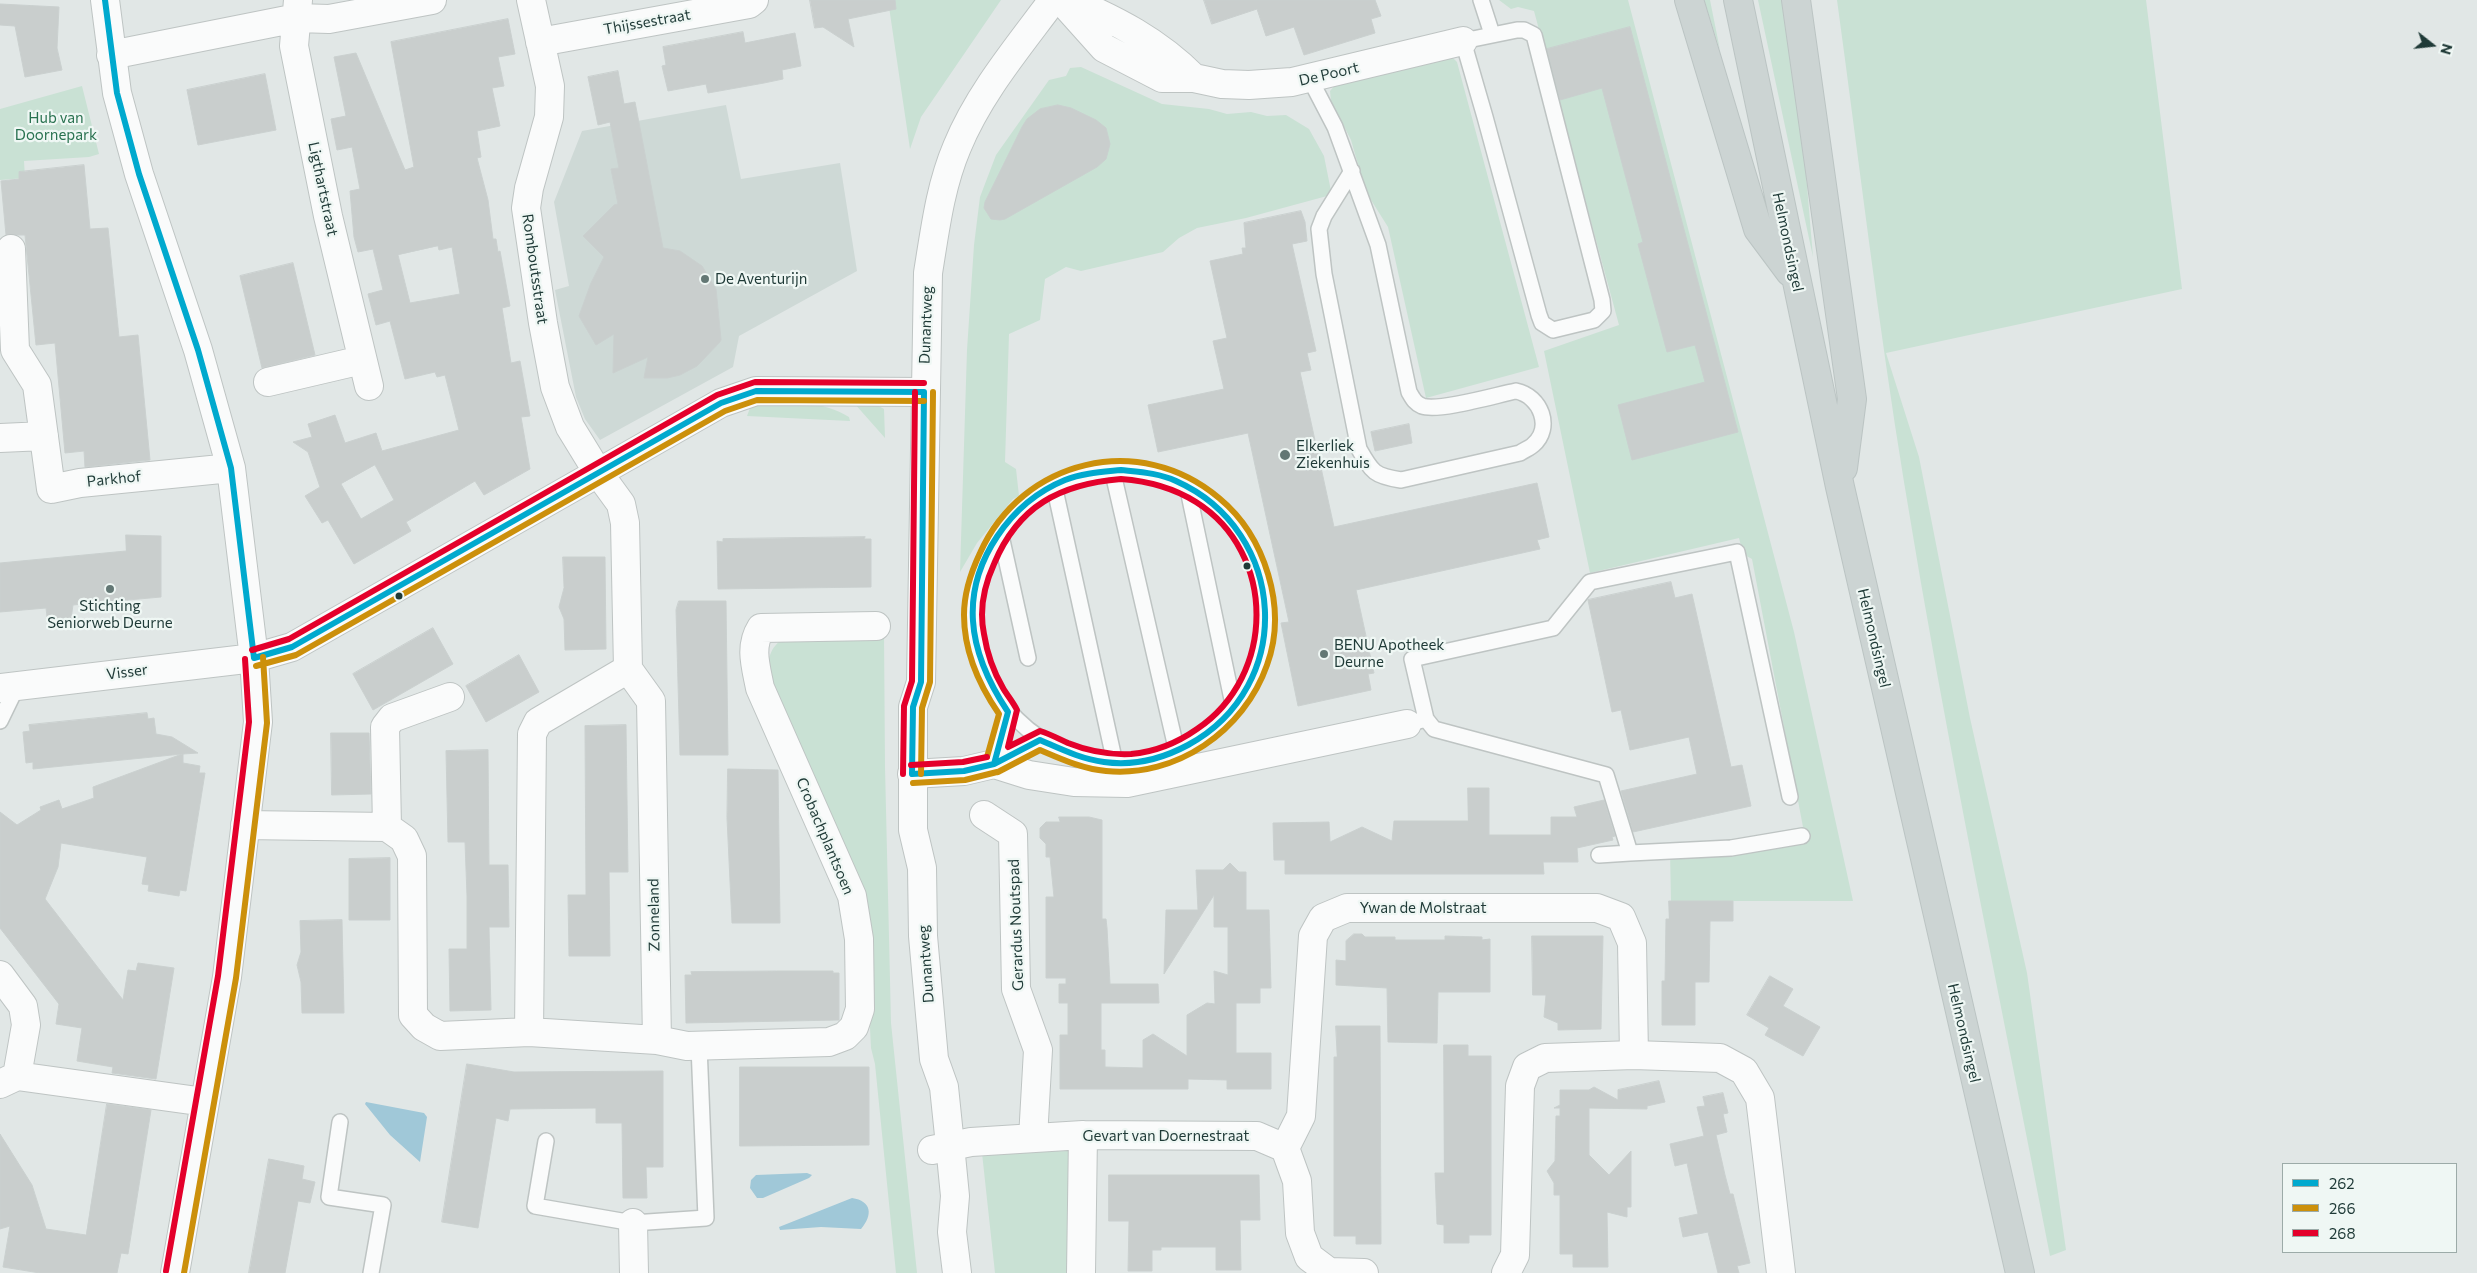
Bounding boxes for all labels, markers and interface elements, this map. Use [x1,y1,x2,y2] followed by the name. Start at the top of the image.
[602,5,692,39] street label: Thijssestraat
[2407,20,2457,70] north arrow
[2437,42,2457,57] text: N
[1297,58,1361,90] street label: De Poort
[15,109,97,144] park label: Hub van Doornepark
[304,140,342,238] street label: Ligthartstraat
[1769,191,1807,293] street label: Helmondsingel
[518,213,552,325] street label: Romboutsstraat
[715,270,807,288] place label: De Aventurijn
[699,273,711,285] marker: De Aventurijn
[916,286,936,364] street label: Dunantweg
[1296,437,1370,472] place label: Elkerliek Ziekenhuis
[1278,448,1292,462] marker: Elkerliek Ziekenhuis
[86,467,142,491] street label: Parkhof
[1242,561,1252,571] unlabelled marker
[104,583,116,595] marker: Stichting Seniorweb Deurne
[1854,587,1894,689] street label: Helmondsingel
[394,591,404,601] unlabelled marker
[47,597,173,632] place label: Stichting Seniorweb Deurne
[1334,636,1445,671] place label: BENU Apotheek Deurne
[1318,648,1330,660] marker: BENU Apotheek Deurne
[105,661,149,683] street label: Visser
[792,775,858,897] street label: Crobachplantsoen
[1005,859,1027,991] street label: Gerardus Noutspad
[644,878,664,952] street label: Zonneland
[1359,899,1487,917] street label: Ywan de Molstraat
[914,924,938,1004] street label: Dunantweg
[1944,982,1984,1084] street label: Helmondsingel
[1082,1127,1250,1145] street label: Gevart van Doernestraat
[2282,1163,2457,1253] legend
[2329,1174,2355,1192] text: 262
[2329,1199,2356,1217] text: 266
[2329,1224,2356,1242] text: 268

